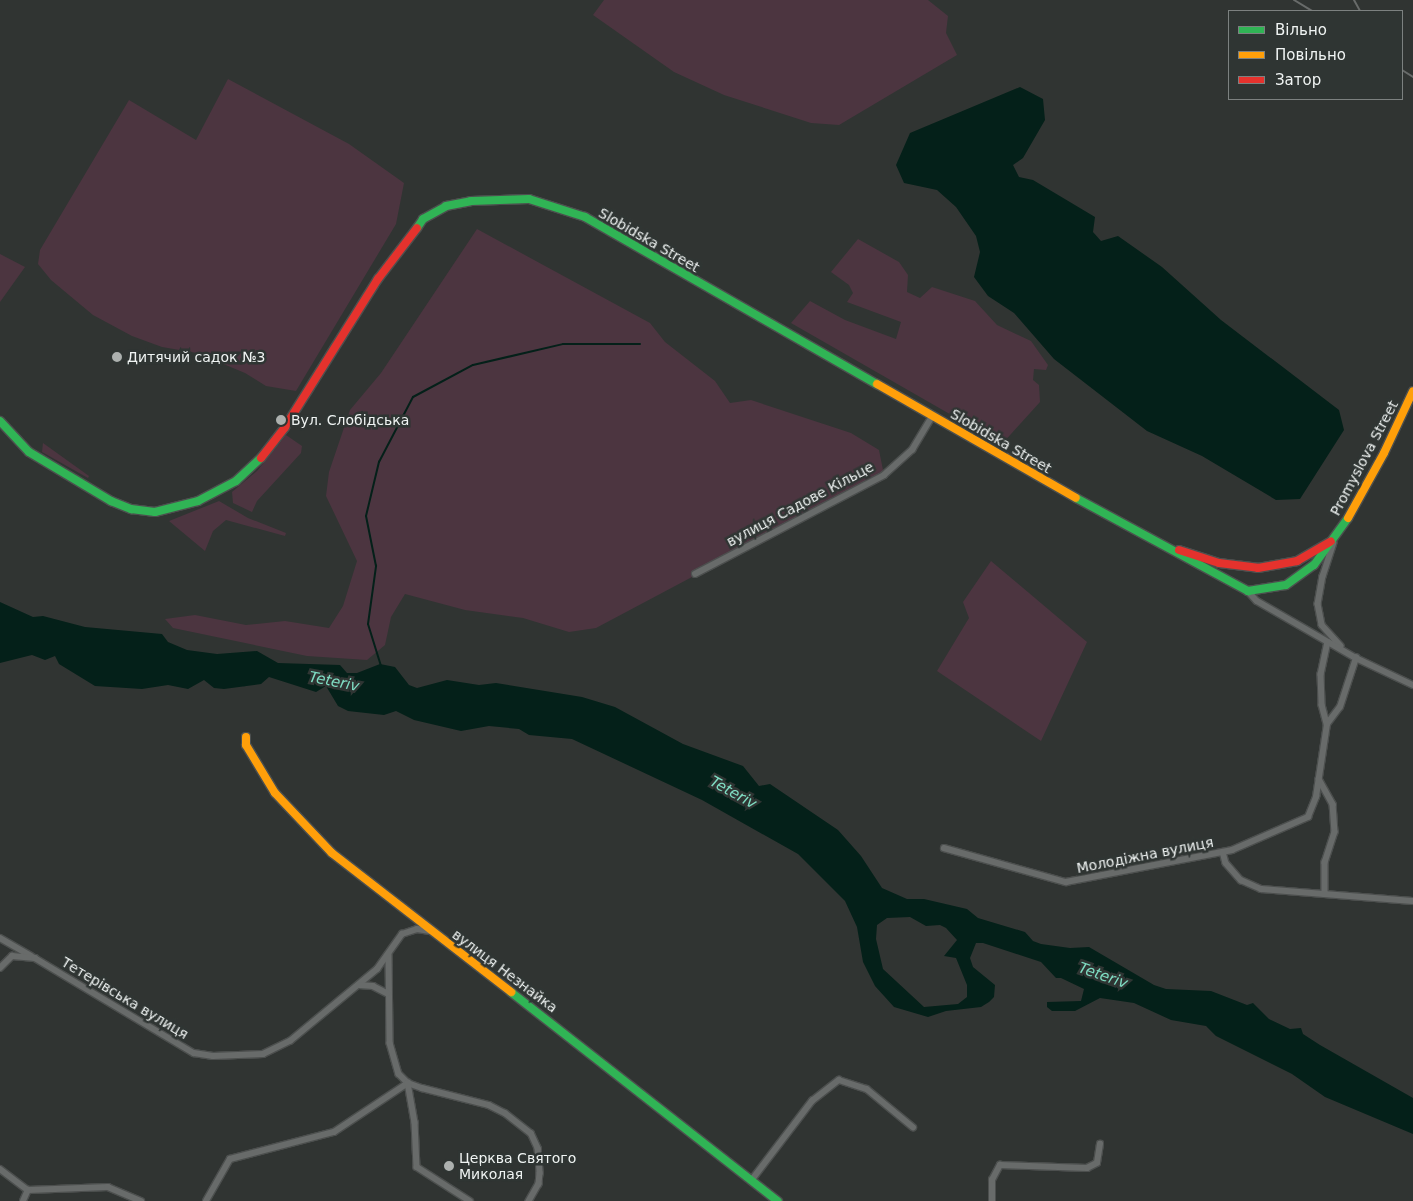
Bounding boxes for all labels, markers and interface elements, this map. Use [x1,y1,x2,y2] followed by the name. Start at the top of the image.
[1228,10,1403,100] legend
[1275,21,1327,39] text: Вільно
[1275,46,1346,64] text: Повільно
[1275,71,1321,89] text: Затор
[596,204,702,276] street label: Slobidska Street
[127,349,265,365] place label: Дитячий садок №3
[111,351,123,363] marker: Дитячий садок №3
[1327,398,1401,518] street label: Promyslova Street
[948,405,1054,477] street label: Slobidska Street
[291,412,409,428] place label: Вул. Слобідська
[275,414,287,426] marker: Вул. Слобідська
[724,458,876,550] street label: вулиця Садове Кільце
[307,668,361,696] water label: Teteriv
[706,773,760,813] water label: Teteriv
[1075,833,1215,877] street label: Молодіжна вулиця
[449,926,561,1016] street label: вулиця Незнайка
[59,953,191,1043] street label: Тетерівська вулиця
[1076,959,1130,993] water label: Teteriv
[459,1150,576,1182] place label: Церква Святого Миколая
[443,1160,455,1172] marker: Церква Святого Миколая

